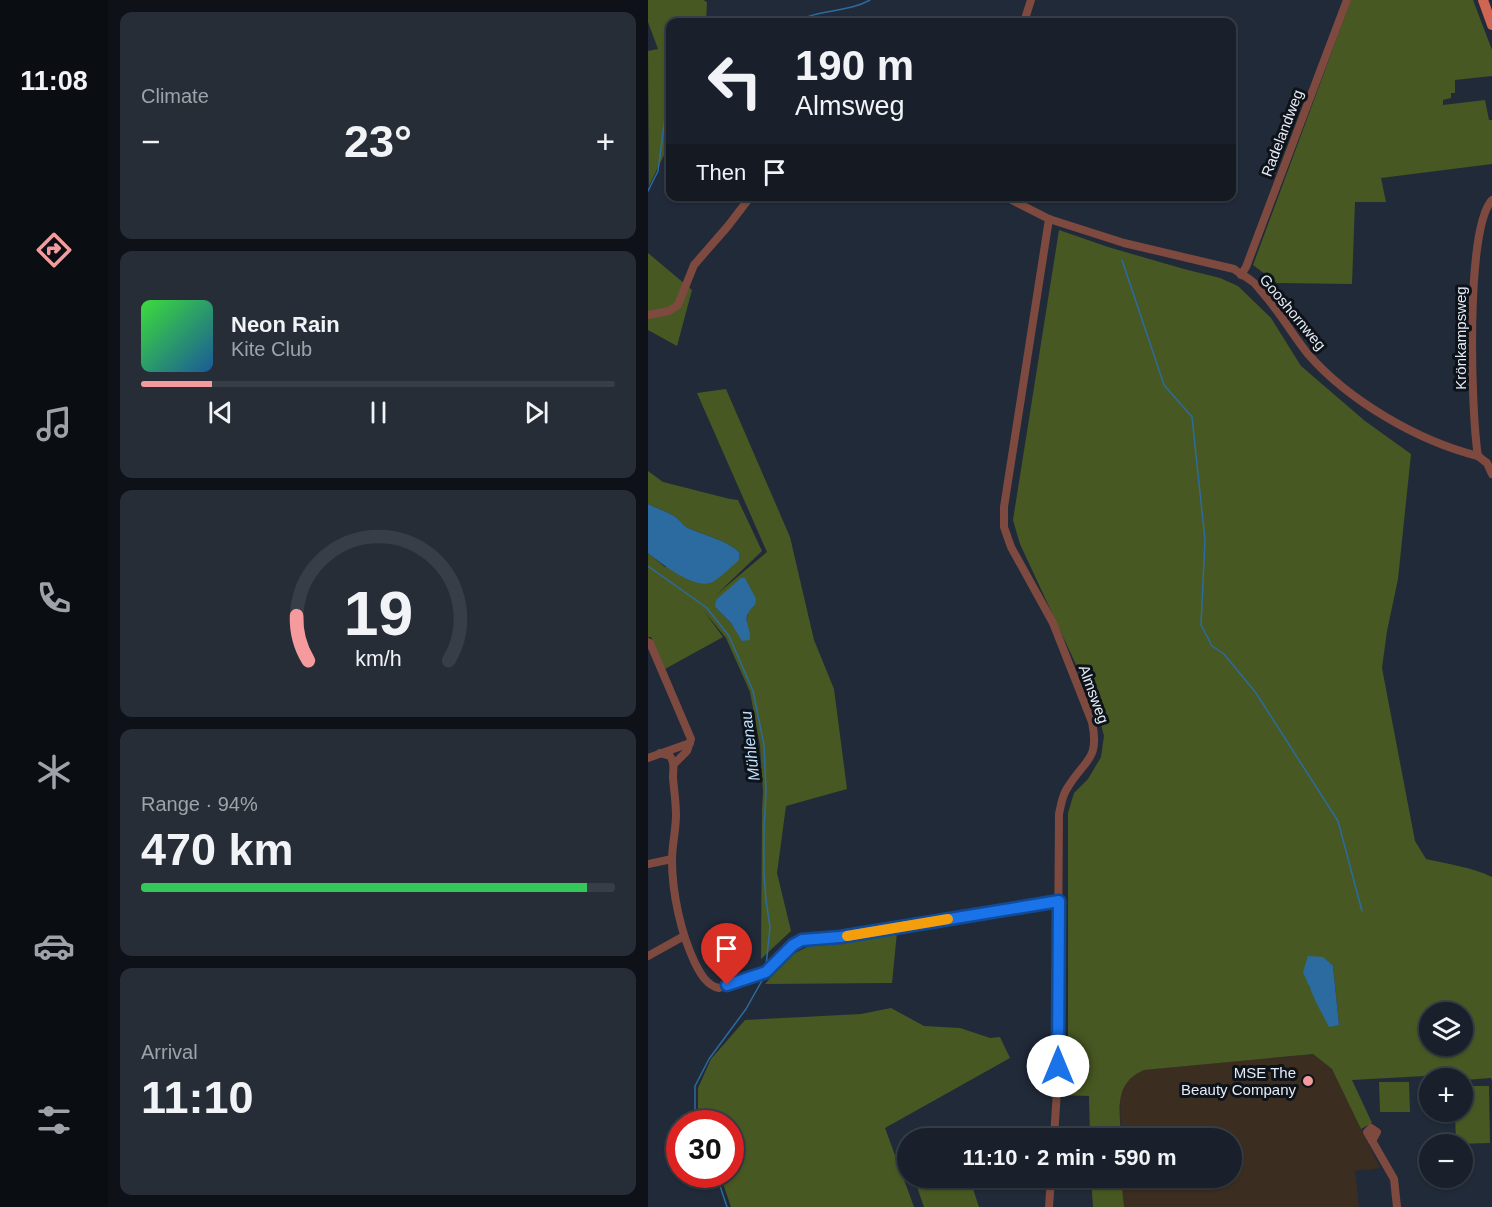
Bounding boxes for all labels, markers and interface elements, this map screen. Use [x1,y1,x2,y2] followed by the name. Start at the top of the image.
[696,42,774,120] icon: left
[795,42,914,89] text: 190 m
[20,66,88,96] text: 11:08
[141,85,209,107] text: Climate
[1258,87,1306,179] street label: Radelandweg
[795,91,905,121] text: Almsweg
[344,116,412,167] text: 23°
[141,123,160,160] text: −
[596,123,615,160] text: +
[758,156,791,189] icon: arrive
[696,160,746,185] text: Then
[33,229,75,271] icon: directions
[1256,271,1330,353] street label: Gooshornweg
[1452,286,1469,390] street label: Krönkampsweg
[231,312,340,337] text: Neon Rain
[231,338,312,360] text: Kite Club
[204,396,237,429] icon: previous
[362,396,395,429] icon: pause
[520,396,553,429] icon: next
[33,403,75,445] icon: music
[33,577,75,619] icon: phone
[343,579,413,648] text: 19
[355,647,401,671] text: km/h
[1076,662,1112,726] street label: Almsweg
[737,710,763,782] water label: Mühlenau
[33,751,75,793] icon: climate
[141,793,258,815] text: Range · 94%
[141,824,294,875] text: 470 km
[701,923,752,985] pin
[33,925,75,967] icon: car
[710,932,743,965] icon: arrive
[1419,1002,1473,1188] map controls
[1419,1002,1473,1056] button: layers
[1026,1034,1090,1098] position arrow
[141,1041,198,1063] text: Arrival
[1181,1064,1296,1098] place label: MSE The Beauty Company
[1419,1068,1473,1122] button: +
[141,1072,254,1123] text: 11:10
[1301,1074,1315,1088] marker: MSE The Beauty Company
[33,1099,75,1141] icon: filters
[666,1110,744,1188] speed limit sign: 30
[1419,1134,1473,1188] button: −
[963,1145,1177,1170] text: 11:10 · 2 min · 590 m

